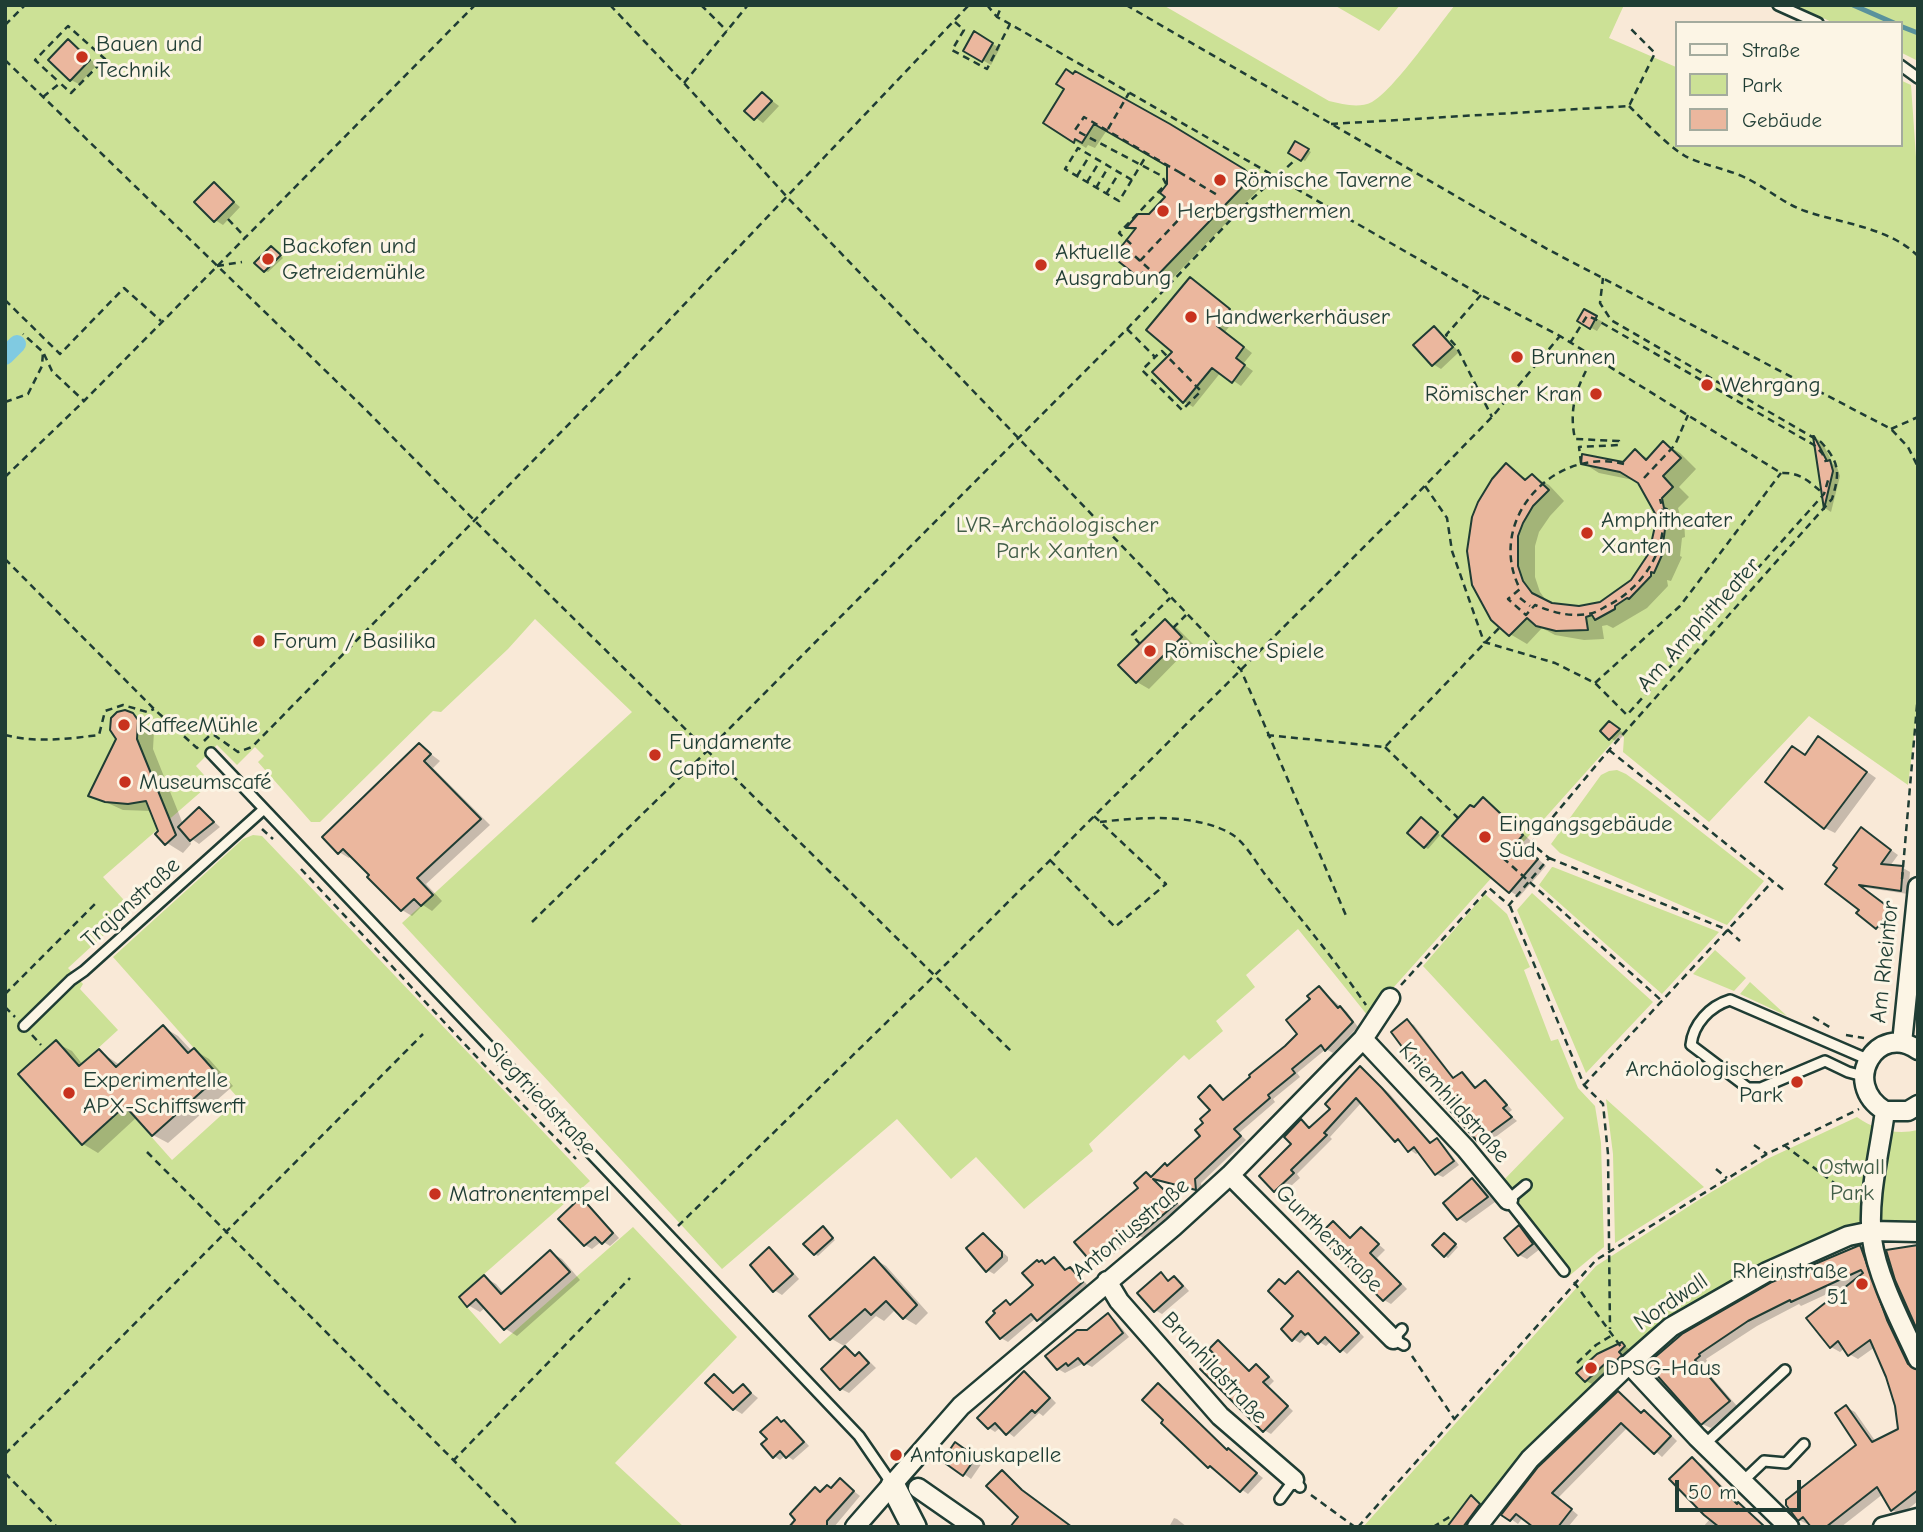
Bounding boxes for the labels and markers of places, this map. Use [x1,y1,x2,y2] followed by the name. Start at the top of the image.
[96,30,202,84] place label: Bauen und Technik
[74,49,90,65] marker: Bauen und Technik
[1234,166,1412,194] place label: Römische Taverne
[1212,172,1228,188] marker: Römische Taverne
[1177,197,1351,225] place label: Herbergsthermen
[1155,203,1171,219] marker: Herbergsthermen
[282,232,425,286] place label: Backofen und Getreidemühle
[1055,238,1171,292] place label: Aktuelle Ausgrabung
[260,251,276,267] marker: Backofen und Getreidemühle
[1033,257,1049,273] marker: Aktuelle Ausgrabung
[1205,303,1390,331] place label: Handwerkerhäuser
[1183,309,1199,325] marker: Handwerkerhäuser
[1531,343,1616,371] place label: Brunnen
[1509,349,1525,365] marker: Brunnen
[1721,371,1821,399] place label: Wehrgang
[1699,377,1715,393] marker: Wehrgang
[1425,380,1582,408] place label: Römischer Kran
[1588,386,1604,402] marker: Römischer Kran
[1601,506,1732,560] place label: Amphitheater Xanten
[1579,525,1595,541] marker: Amphitheater Xanten
[273,627,436,655] place label: Forum / Basilika
[251,633,267,649] marker: Forum / Basilika
[1164,637,1324,665] place label: Römische Spiele
[1142,643,1158,659] marker: Römische Spiele
[138,711,258,739] place label: KaffeeMühle
[116,717,132,733] marker: KaffeeMühle
[669,728,791,782] place label: Fundamente Capitol
[647,747,663,763] marker: Fundamente Capitol
[139,768,272,796] place label: Museumscafé
[117,774,133,790] marker: Museumscafé
[1499,810,1673,864] place label: Eingangsgebäude Süd
[1477,829,1493,845] marker: Eingangsgebäude Süd
[1626,1055,1783,1109] place label: Archäologischer Park
[83,1066,245,1120] place label: Experimentelle APX-Schiffswerft
[1789,1074,1805,1090] marker: Archäologischer Park
[61,1085,77,1101] marker: Experimentelle APX-Schiffswerft
[449,1180,610,1208] place label: Matronentempel
[427,1186,443,1202] marker: Matronentempel
[1732,1257,1848,1311] place label: Rheinstraße 51
[1854,1276,1870,1292] marker: Rheinstraße 51
[1605,1354,1721,1382] place label: DPSG-Haus
[1583,1360,1599,1376] marker: DPSG-Haus
[910,1441,1061,1469] place label: Antoniuskapelle
[888,1447,904,1463] marker: Antoniuskapelle

